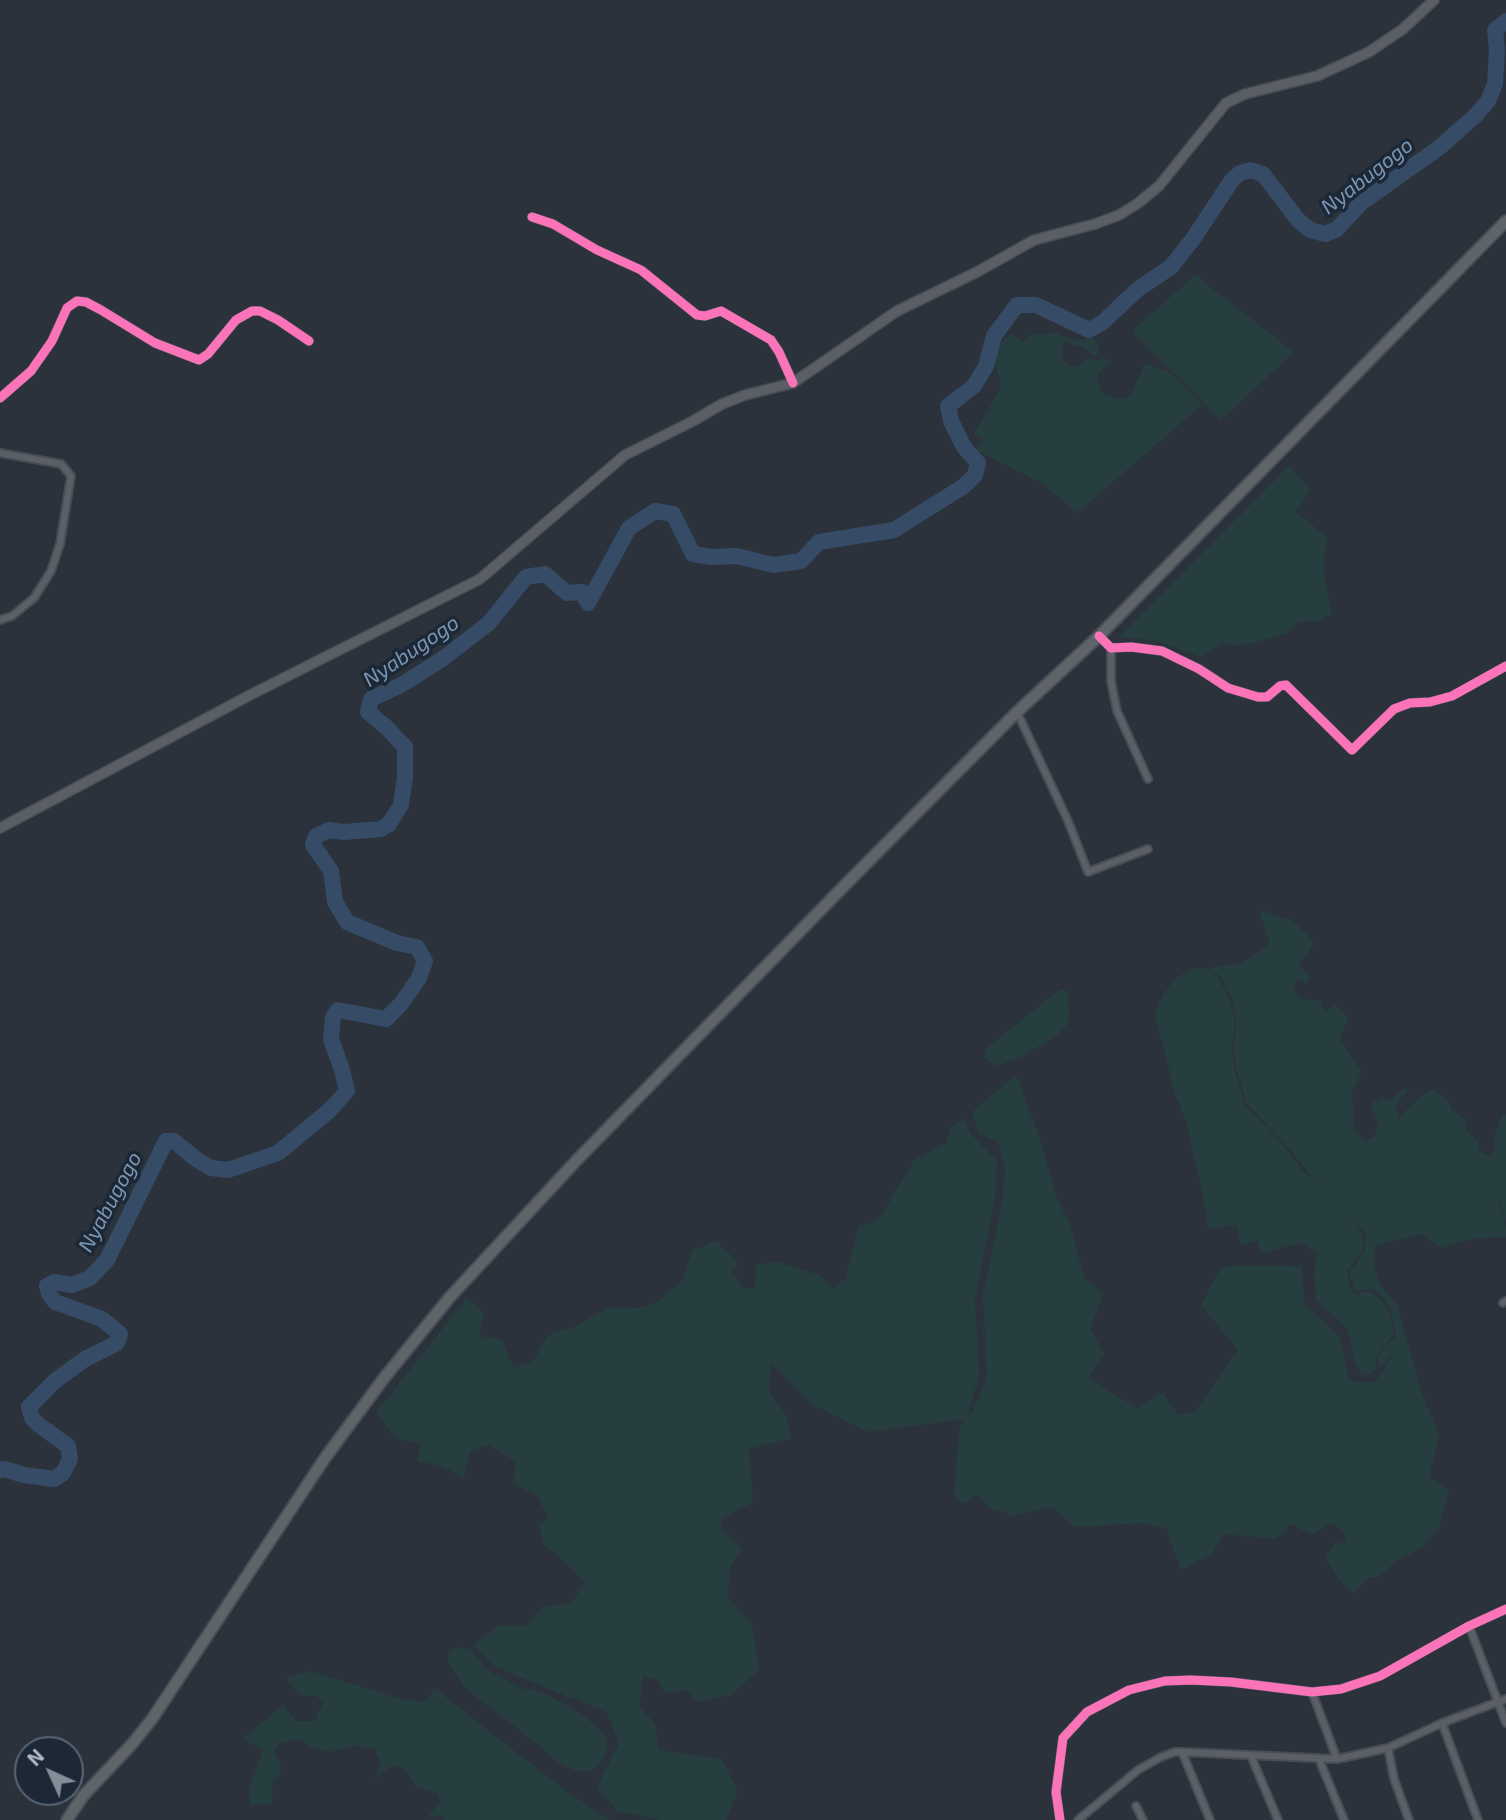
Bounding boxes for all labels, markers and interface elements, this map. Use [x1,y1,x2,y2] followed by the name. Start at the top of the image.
[1316,132,1418,220] water label: Nyabugogo
[358,610,464,692] water label: Nyabugogo
[73,1148,147,1256] water label: Nyabugogo
[14,1736,84,1806] north arrow
[22,1744,48,1770] text: N

